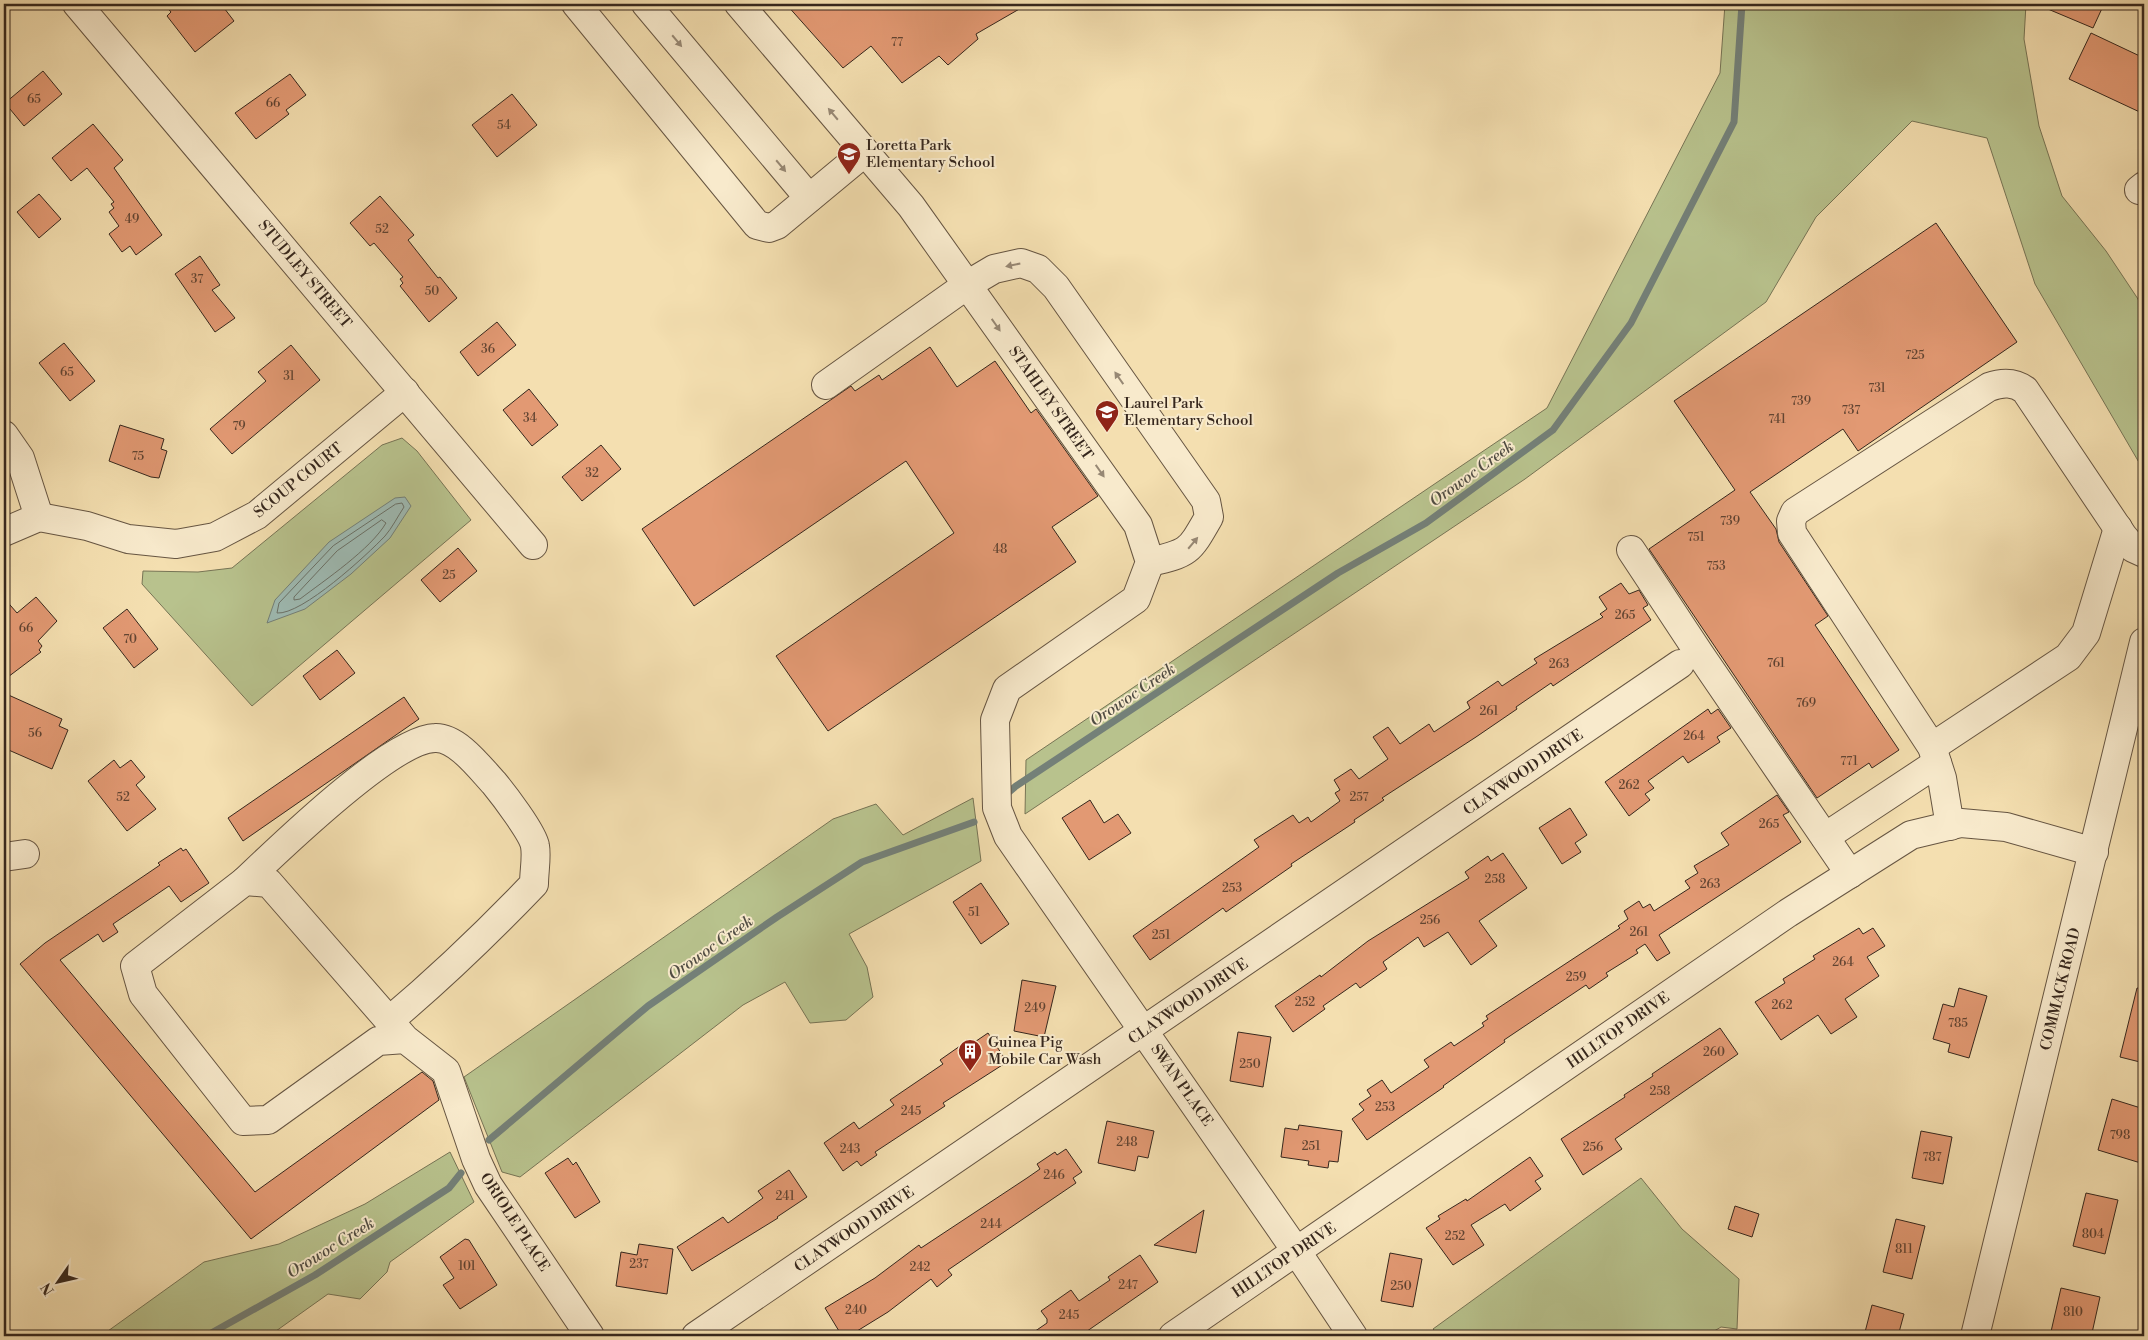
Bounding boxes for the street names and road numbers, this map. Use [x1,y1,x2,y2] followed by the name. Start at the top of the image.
[254,216,356,333] street label: STUDLEY STREET
[1004,343,1097,464] street label: STAHLEY STREET
[250,438,347,522] street label: SCOUP COURT
[1460,725,1587,820] street label: CLAYWOOD DRIVE
[2036,926,2085,1052] street label: COMMACK ROAD
[1125,954,1252,1049] street label: CLAYWOOD DRIVE
[1563,988,1673,1073] street label: HILLTOP DRIVE
[1146,1041,1217,1130] street label: SWAN PLACE
[476,1169,554,1275] street label: ORIOLE PLACE
[791,1182,918,1277] street label: CLAYWOOD DRIVE
[1229,1219,1340,1302] street label: HILLTOP DRIVE

